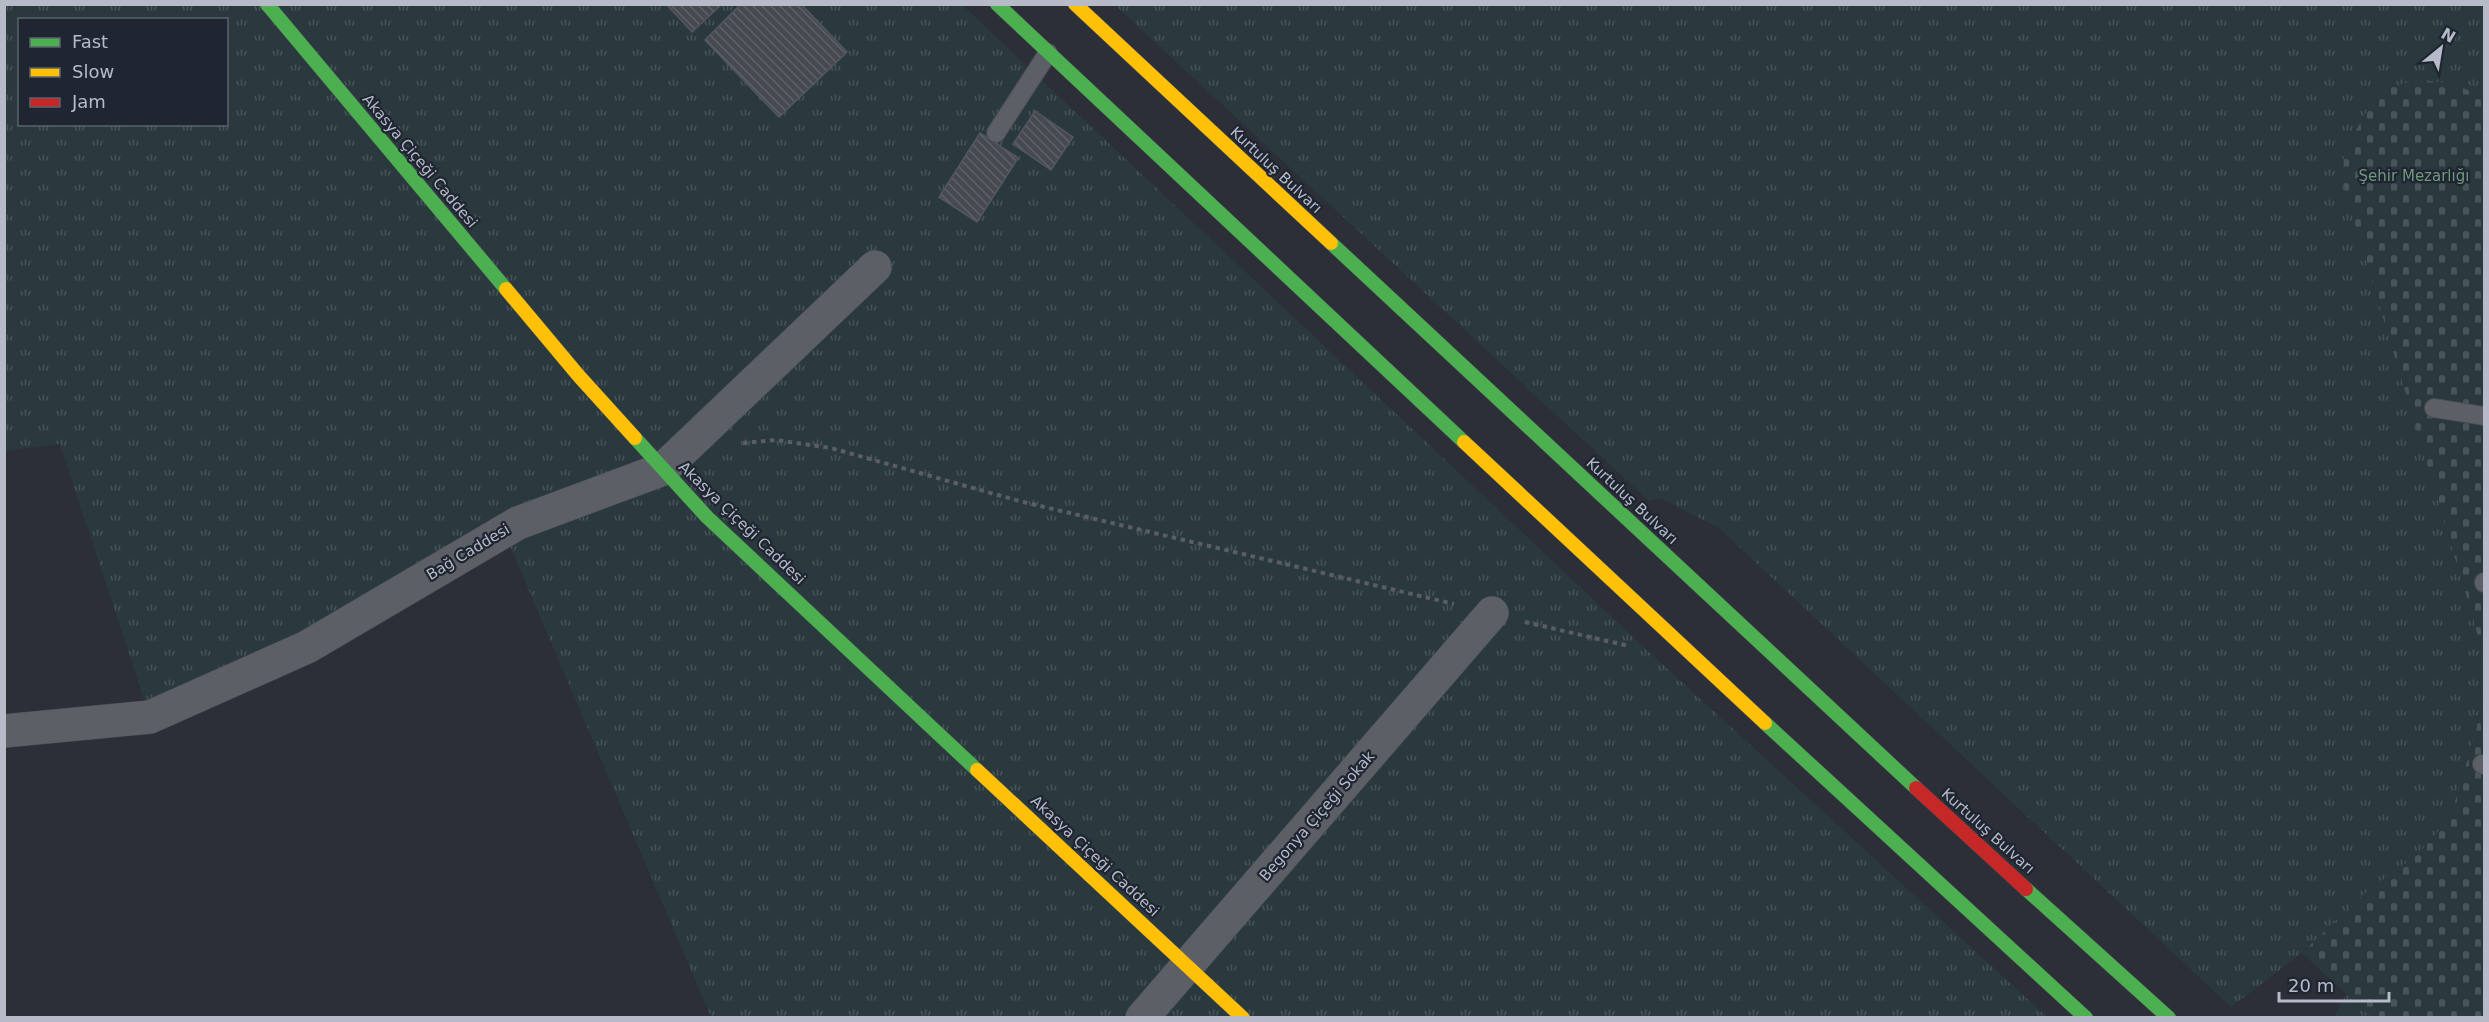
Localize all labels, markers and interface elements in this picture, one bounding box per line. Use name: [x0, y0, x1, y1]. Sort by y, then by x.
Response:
legend: [18, 18, 228, 126]
north arrow: [2411, 18, 2471, 78]
text: N: [2438, 24, 2459, 47]
text: Fast: [72, 31, 108, 52]
text: Slow: [72, 61, 114, 82]
street label: Akasya Çiçeği Caddesi: [359, 90, 481, 232]
text: Jam: [71, 91, 106, 112]
street label: Kurtuluş Bulvarı: [1226, 123, 1326, 217]
park label: Şehir Mezarlığı: [2359, 167, 2469, 185]
street label: Kurtuluş Bulvarı: [1582, 454, 1682, 548]
street label: Akasya Çiçeği Caddesi: [675, 458, 809, 588]
street label: Bağ Caddesi: [423, 520, 513, 584]
street label: Begonya Çiçeği Sokak: [1256, 747, 1378, 885]
street label: Kurtuluş Bulvarı: [1938, 785, 2038, 877]
street label: Akasya Çiçeği Caddesi: [1027, 792, 1163, 920]
scale bar: [2279, 965, 2388, 1003]
text: 20 m: [2288, 975, 2334, 996]

